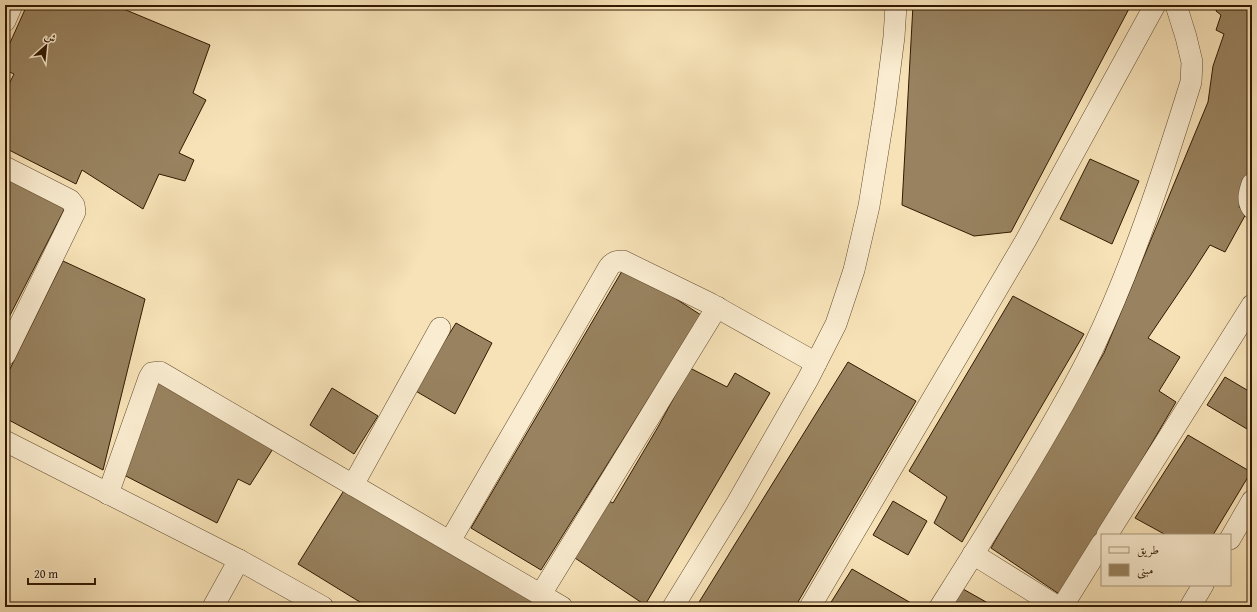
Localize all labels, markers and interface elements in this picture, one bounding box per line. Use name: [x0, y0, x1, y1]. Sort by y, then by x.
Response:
north arrow: [26, 26, 66, 66]
text: ش: [42, 27, 59, 47]
legend: [1101, 534, 1231, 586]
text: طريق: [1137, 541, 1159, 558]
scale bar: [28, 560, 95, 586]
text: مبنى: [1137, 561, 1153, 579]
text: 20 m: [34, 565, 58, 582]

